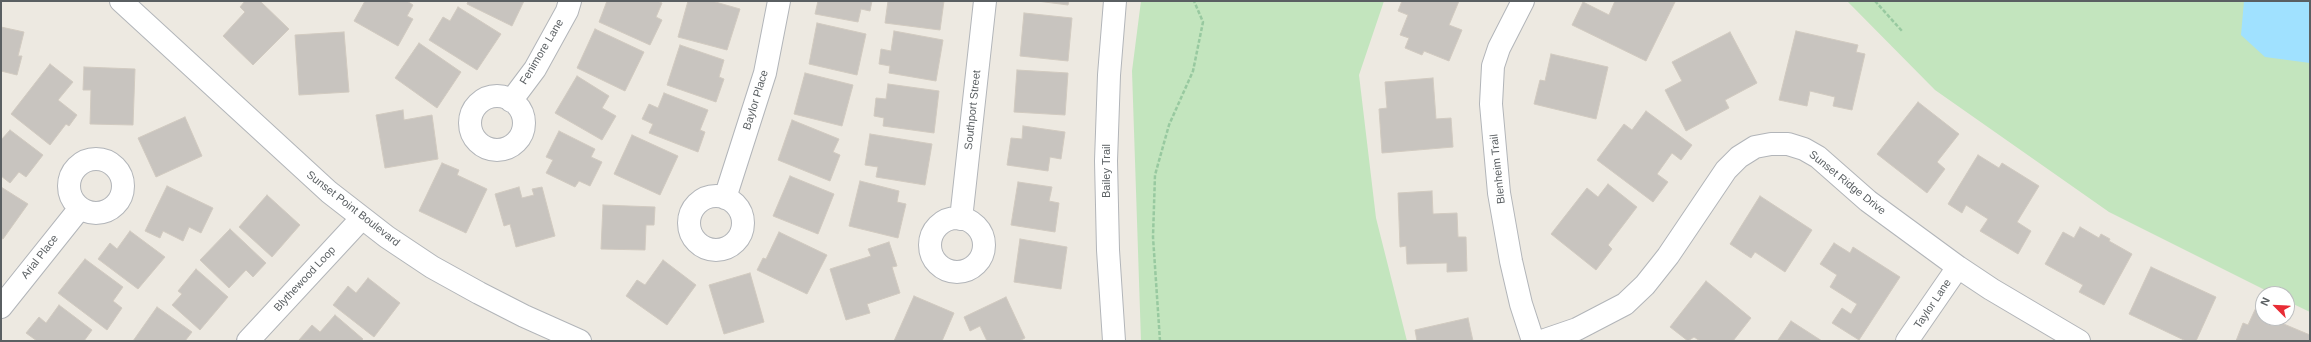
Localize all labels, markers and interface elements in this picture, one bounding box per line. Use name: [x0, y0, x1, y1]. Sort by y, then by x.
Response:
street label: Fenimore Lane: [517, 17, 567, 87]
street label: Baylor Place: [741, 69, 771, 131]
street label: Southport Street: [962, 69, 984, 151]
street label: Blenheim Trail: [1488, 134, 1508, 204]
street label: Bailey Trail: [1100, 144, 1114, 198]
street label: Sunset Ridge Drive: [1806, 148, 1888, 218]
street label: Sunset Point Boulevard: [304, 168, 402, 250]
street label: Arial Place: [19, 232, 61, 282]
street label: Blythewood Loop: [271, 244, 339, 314]
street label: Taylor Lane: [1912, 277, 1954, 331]
north arrow: [2255, 286, 2295, 326]
text: N: [2258, 295, 2272, 308]

